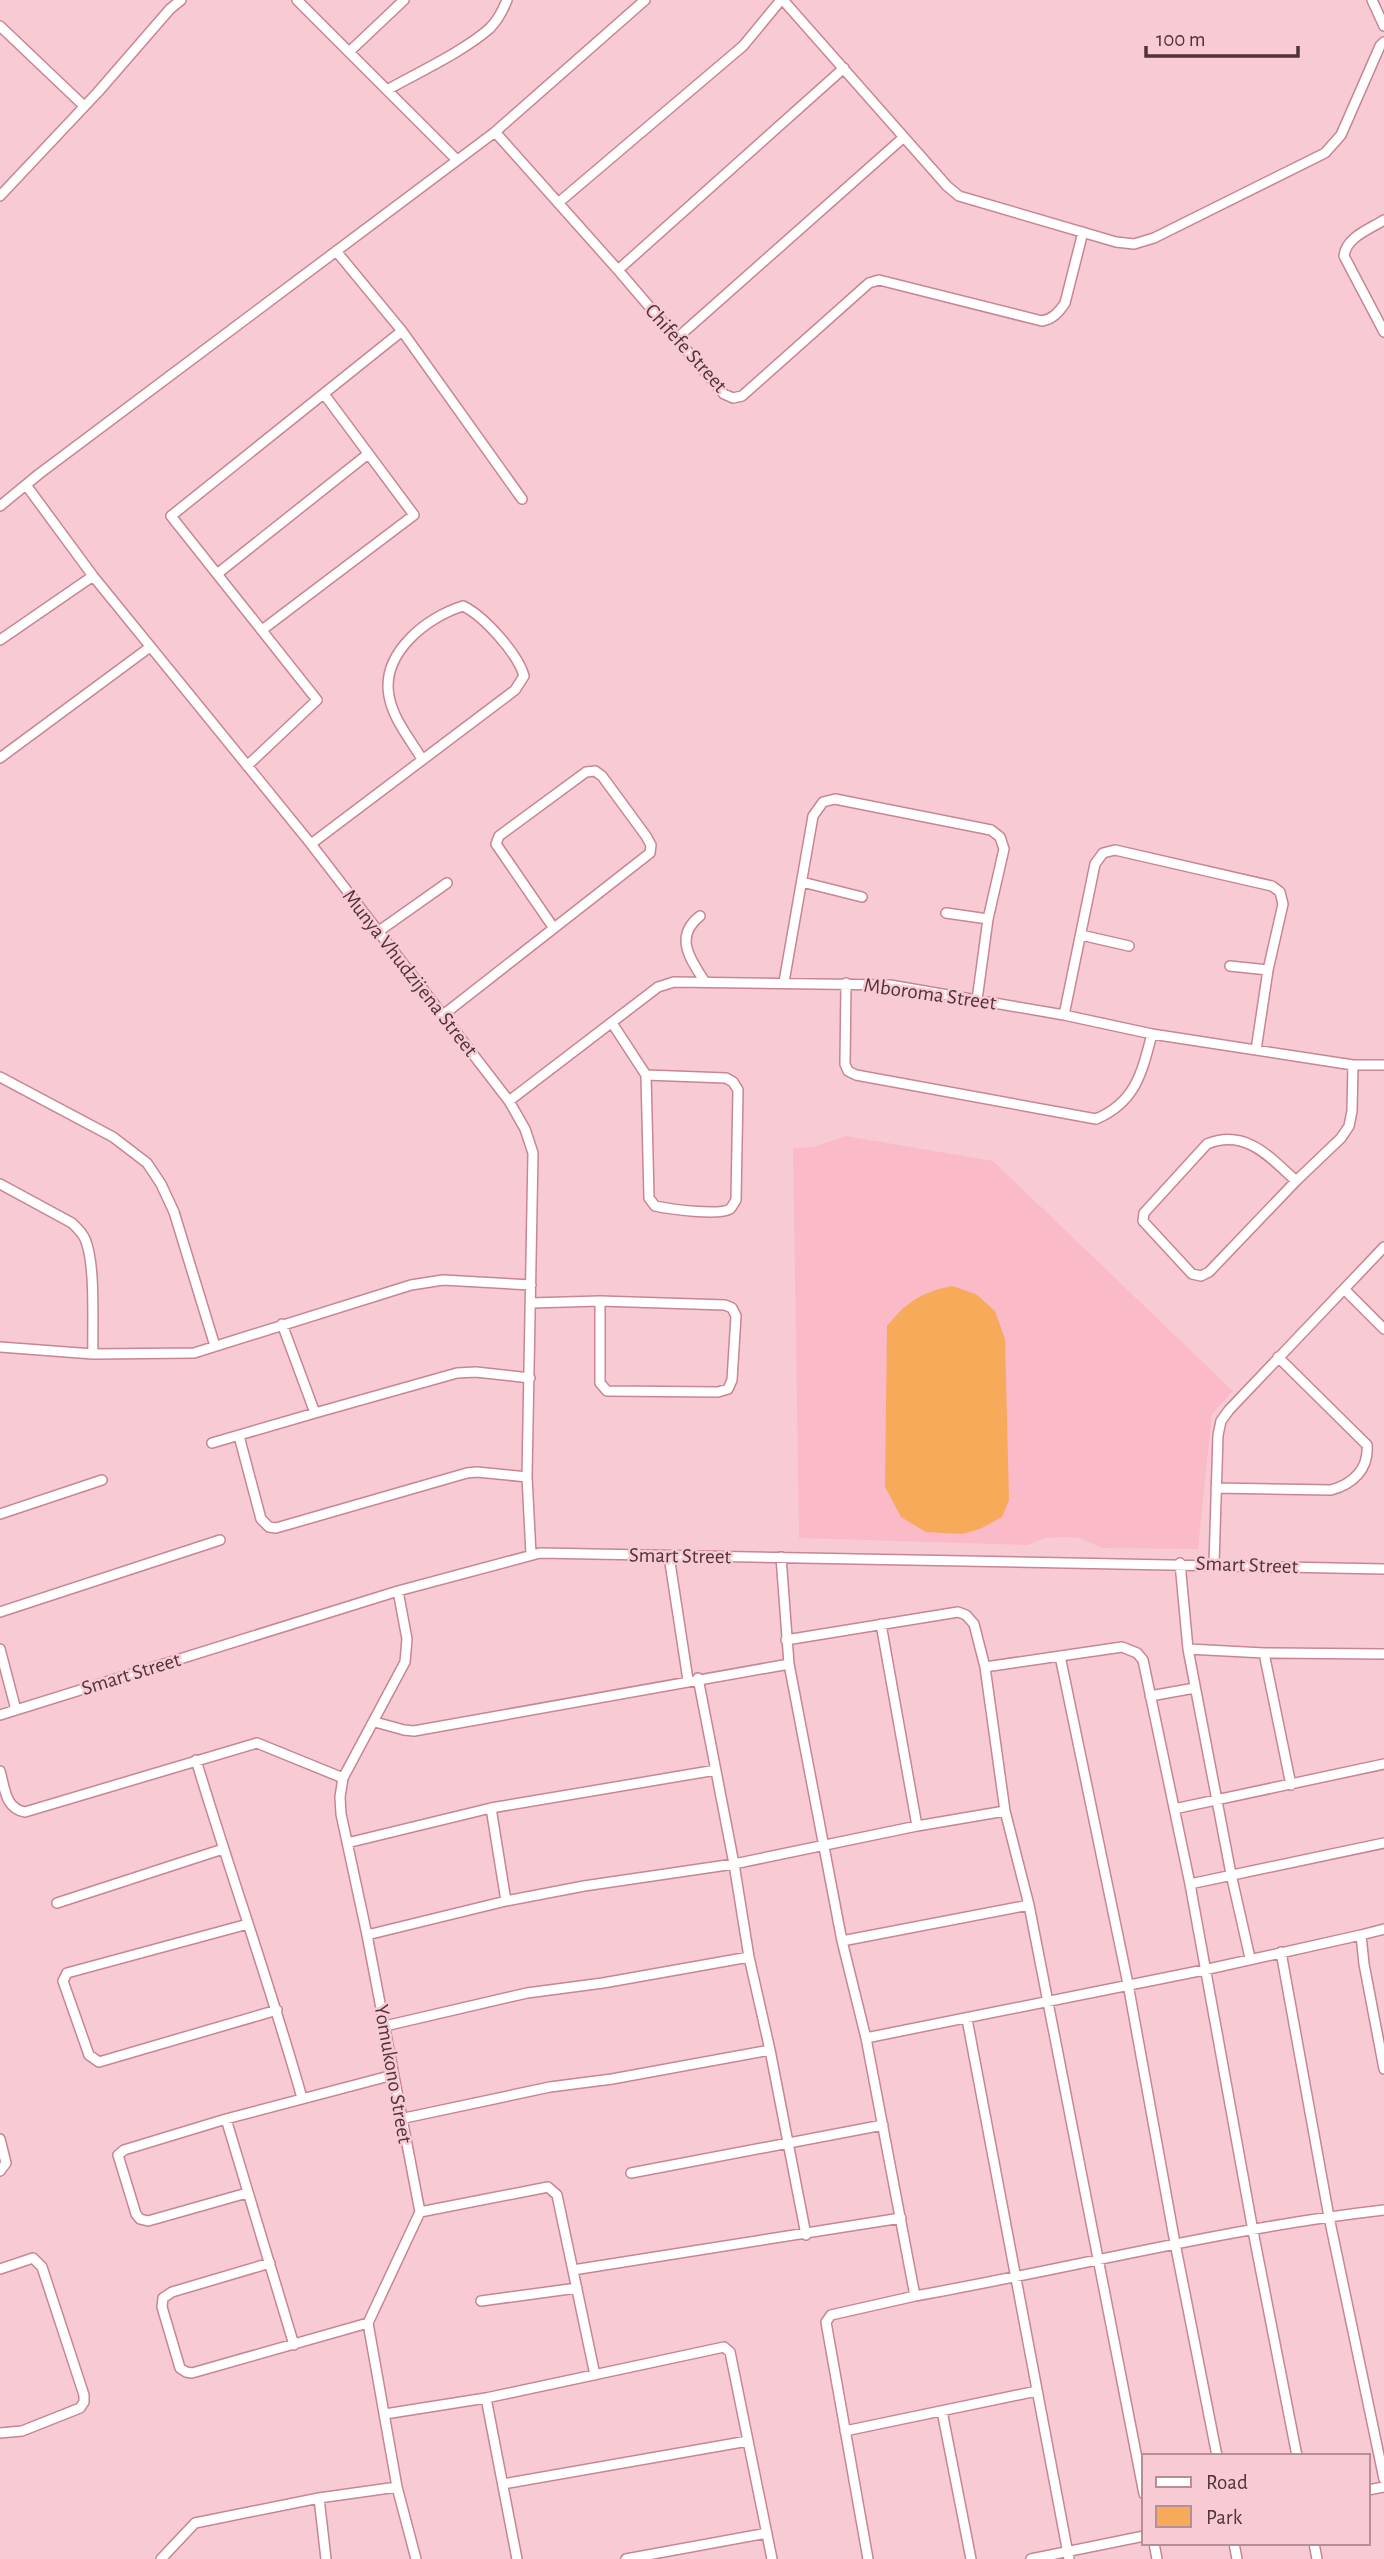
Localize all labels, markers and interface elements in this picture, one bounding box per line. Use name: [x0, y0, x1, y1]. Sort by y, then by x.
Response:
scale bar: [1146, 14, 1298, 58]
text: 100 m: [1156, 29, 1206, 50]
street label: Chifefe Street: [641, 300, 731, 397]
street label: Munya Vhudzijena Street: [338, 886, 482, 1061]
street label: Mboroma Street: [862, 974, 998, 1014]
street label: Smart Street: [629, 1545, 732, 1567]
street label: Smart Street: [1195, 1553, 1299, 1577]
street label: Smart Street: [79, 1649, 183, 1699]
street label: Yomukono Street: [370, 2003, 416, 2145]
legend: [1142, 2454, 1370, 2545]
text: Road: [1206, 2472, 1248, 2493]
text: Park: [1206, 2507, 1243, 2528]

